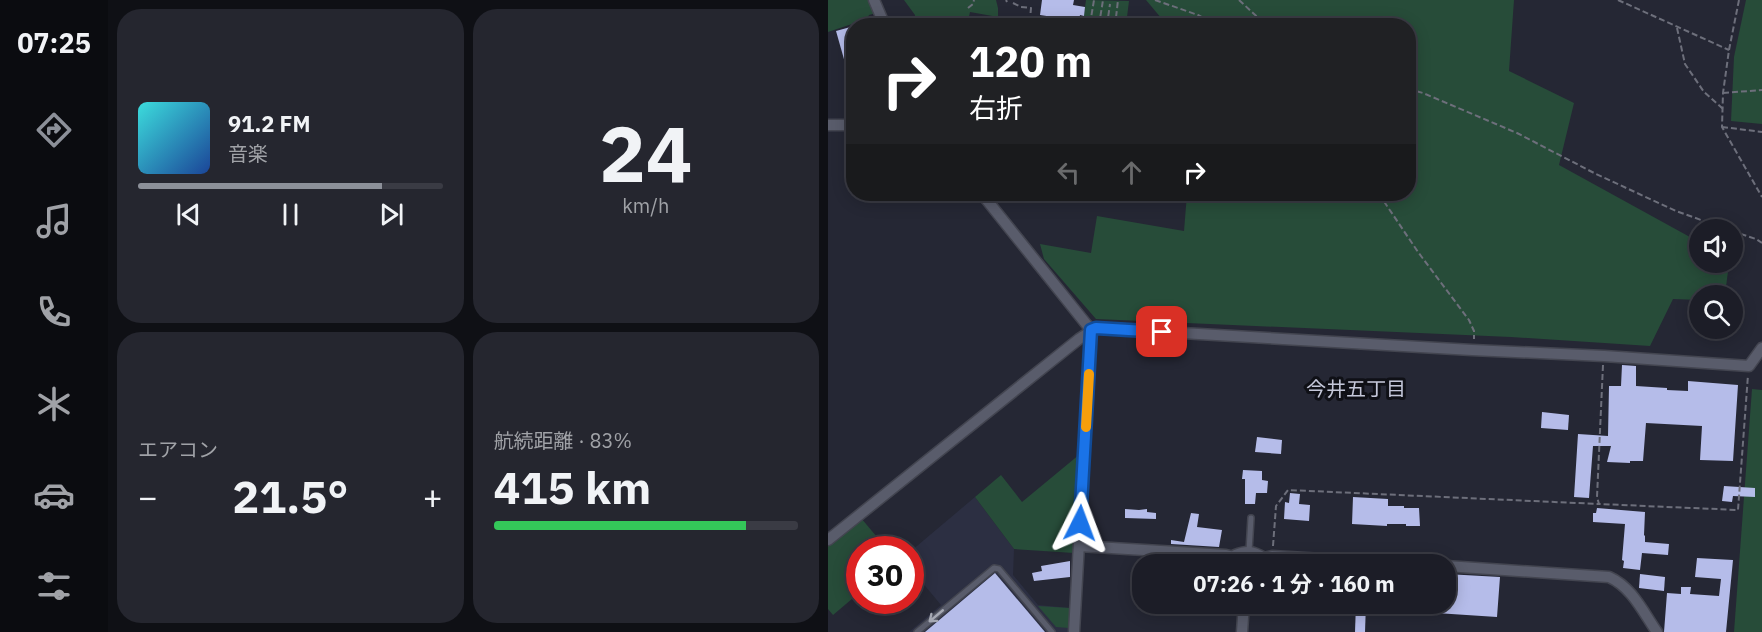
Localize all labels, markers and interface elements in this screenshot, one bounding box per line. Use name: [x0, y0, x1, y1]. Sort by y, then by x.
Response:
text: 07:25: [17, 25, 91, 60]
text: 120 m: [969, 34, 1092, 89]
icon: right: [870, 42, 948, 120]
text: 右折: [969, 90, 1023, 125]
text: 24: [599, 102, 693, 203]
icon: directions: [33, 109, 75, 151]
text: 91.2 FM: [228, 109, 311, 138]
text: 音楽: [228, 140, 268, 167]
icon: left: [1052, 156, 1085, 189]
icon: ahead: [1115, 156, 1148, 189]
icon: right: [1178, 156, 1211, 189]
text: km/h: [622, 192, 669, 219]
icon: previous: [172, 198, 205, 231]
icon: pause: [274, 198, 307, 231]
icon: next: [375, 198, 408, 231]
icon: music: [33, 200, 75, 242]
map controls: [1689, 219, 1743, 339]
button: sound: [1689, 219, 1743, 273]
button: search: [1689, 285, 1743, 339]
icon: phone: [33, 291, 75, 333]
pin: [1136, 306, 1187, 357]
icon: arrive: [1145, 315, 1178, 348]
district label: 今井五丁目: [1306, 375, 1406, 402]
icon: climate: [33, 383, 75, 425]
text: 航続距離 · 83%: [494, 427, 632, 454]
text: エアコン: [138, 436, 218, 463]
text: 415 km: [494, 458, 651, 516]
text: 21.5°: [232, 467, 348, 525]
icon: car: [33, 474, 75, 516]
text: −: [138, 475, 158, 518]
text: +: [423, 475, 442, 518]
position arrow: [1048, 491, 1112, 555]
speed limit sign: 30: [846, 536, 924, 614]
icon: filters: [33, 565, 75, 607]
text: 07:26 · 1 分 · 160 m: [1193, 569, 1395, 598]
one-way arrow: [929, 609, 944, 623]

